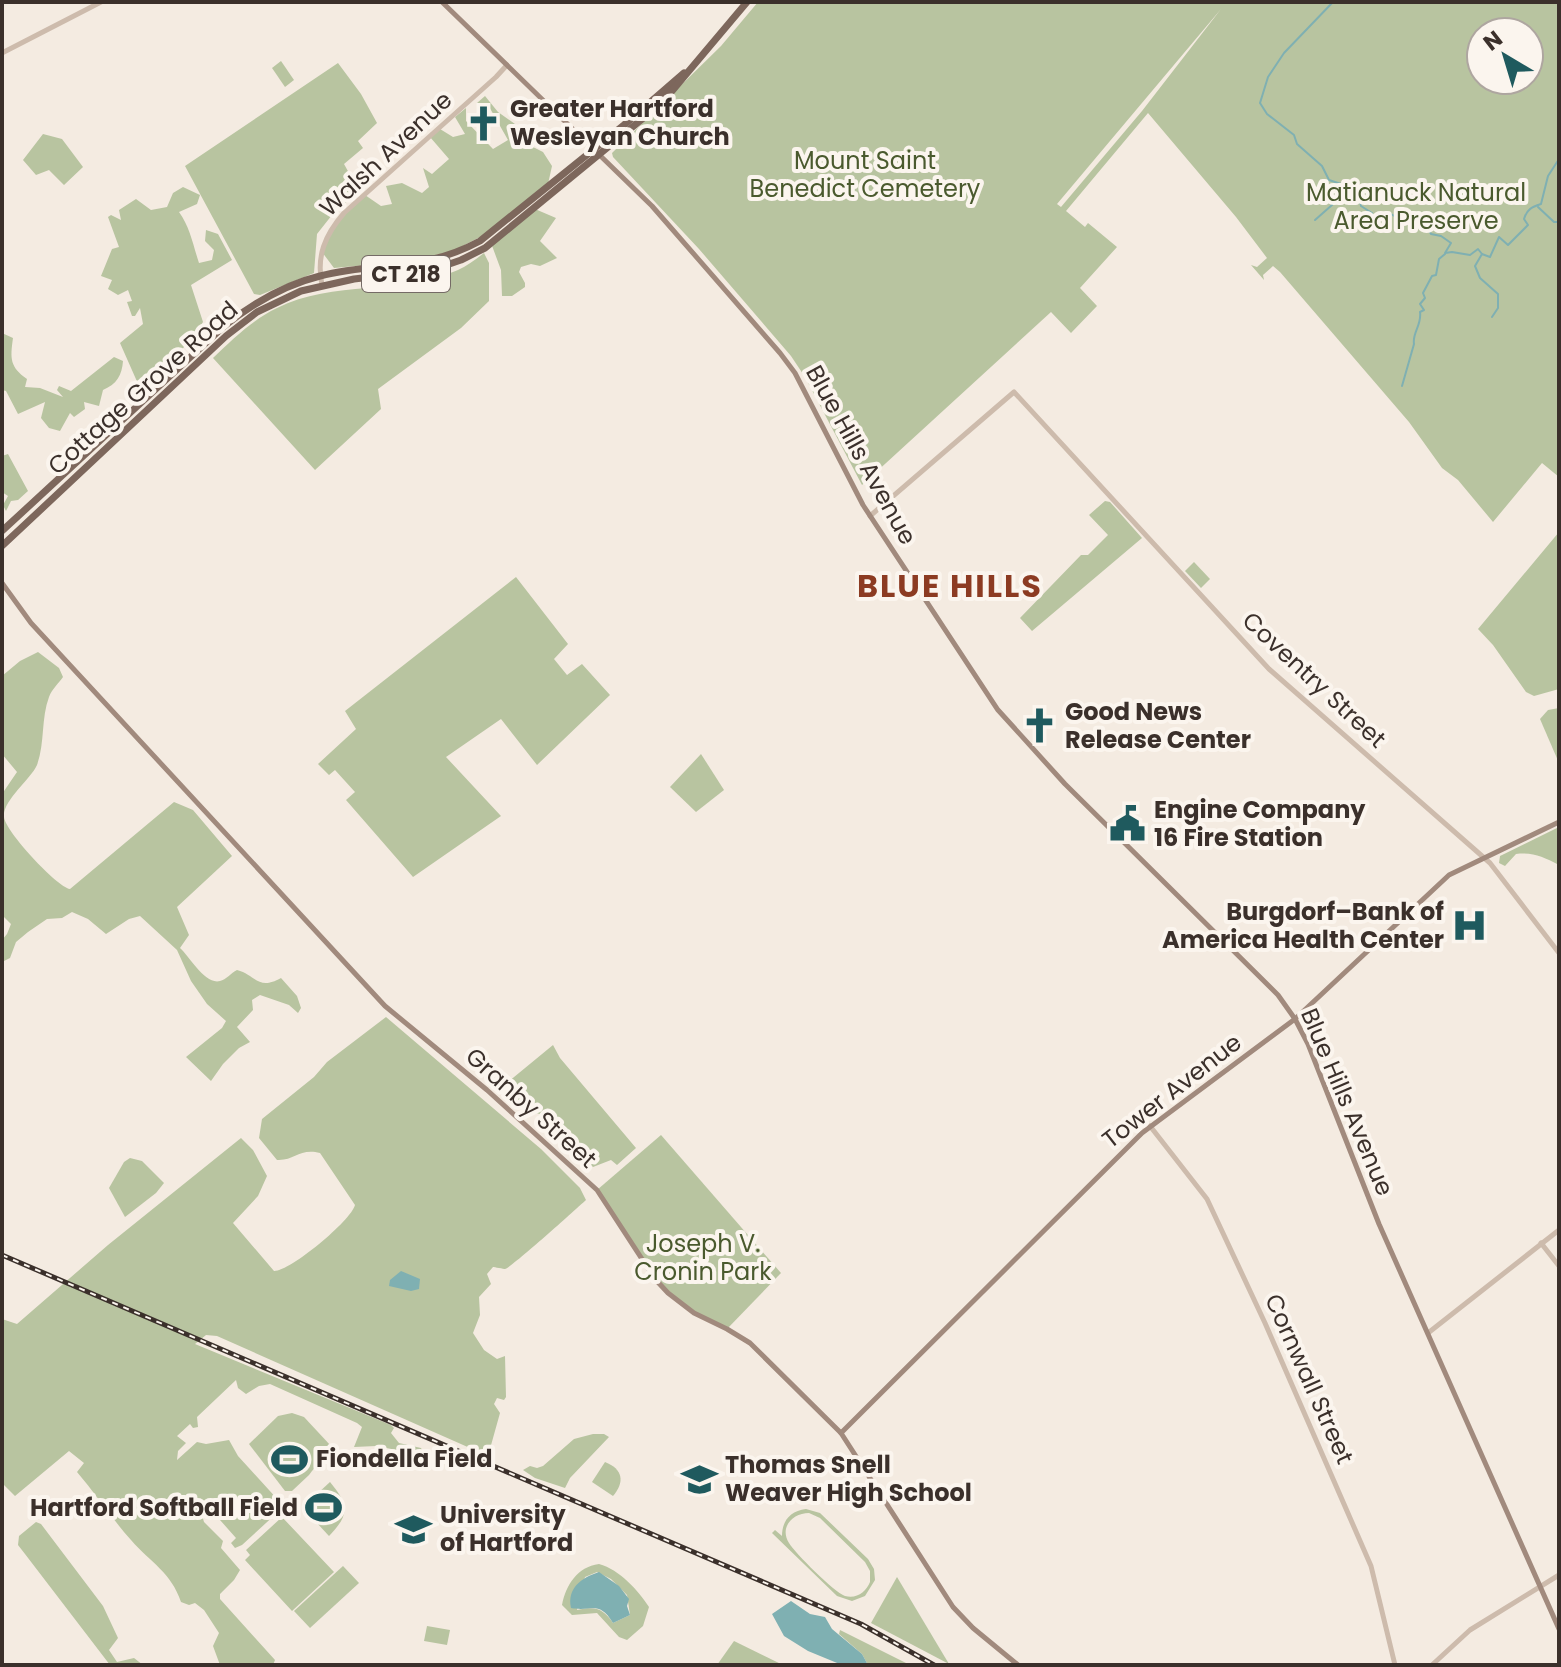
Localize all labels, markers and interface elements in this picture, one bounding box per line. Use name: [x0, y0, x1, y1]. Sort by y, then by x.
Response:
north arrow: [1465, 16, 1545, 96]
text: N: [1477, 23, 1509, 58]
street label: Walsh Avenue: [312, 84, 459, 224]
place label: Greater Hartford Wesleyan Church: [510, 92, 730, 153]
church icon: Greater Hartford Wesleyan Church: [465, 104, 503, 142]
park label: Mount Saint Benedict Cemetery: [750, 144, 981, 205]
park label: Matianuck Natural Area Preserve: [1306, 176, 1526, 237]
road number: CT 218: [362, 256, 450, 292]
street label: Cottage Grove Road: [41, 293, 245, 482]
street label: Blue Hills Avenue: [798, 359, 925, 550]
district label: BLUE HILLS: [857, 563, 1043, 608]
street label: Coventry Street: [1235, 604, 1393, 755]
place label: Good News Release Center: [1065, 695, 1251, 756]
church icon: Good News Release Center: [1020, 707, 1058, 745]
place label: Engine Company 16 Fire Station: [1154, 793, 1366, 854]
public building icon: Engine Company 16 Fire Station: [1109, 805, 1147, 843]
place label: Burgdorf–Bank of America Health Center: [1162, 895, 1444, 956]
hospital icon: Burgdorf–Bank of America Health Center: [1451, 907, 1489, 945]
street label: Blue Hills Avenue: [1293, 1003, 1402, 1201]
street label: Tower Avenue: [1095, 1026, 1248, 1155]
street label: Granby Street: [459, 1040, 604, 1175]
park label: Joseph V. Cronin Park: [634, 1227, 772, 1288]
street label: Cornwall Street: [1257, 1289, 1362, 1469]
sports icon: Fiondella Field: [271, 1440, 309, 1478]
place label: Fiondella Field: [316, 1442, 493, 1475]
place label: Thomas Snell Weaver High School: [725, 1448, 972, 1509]
school or university icon: Thomas Snell Weaver High School: [680, 1460, 718, 1498]
sports icon: Hartford Softball Field: [305, 1489, 343, 1527]
place label: Hartford Softball Field: [30, 1491, 298, 1524]
place label: University of Hartford: [440, 1498, 573, 1559]
school or university icon: University of Hartford: [395, 1510, 433, 1548]

